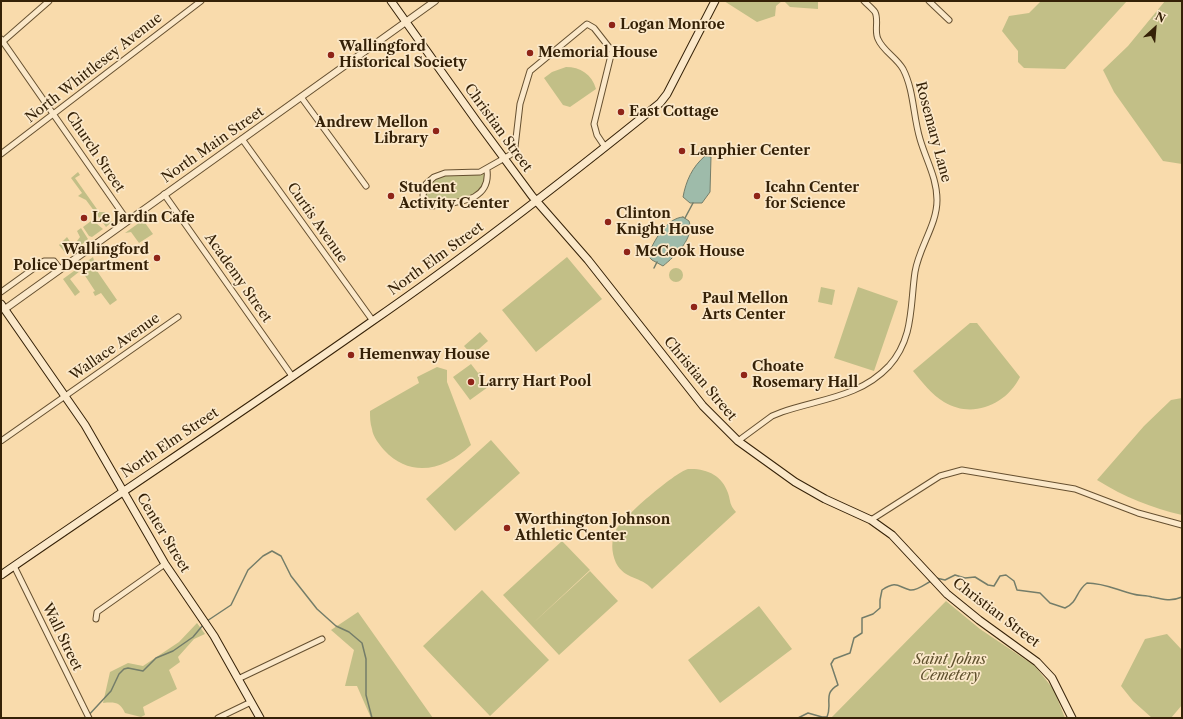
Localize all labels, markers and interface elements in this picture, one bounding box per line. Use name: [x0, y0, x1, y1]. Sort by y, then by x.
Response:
north arrow: [1135, 8, 1175, 48]
street label: North Whittlesey Avenue: [22, 9, 166, 127]
text: N: [1153, 9, 1168, 26]
place label: Logan Monroe: [620, 17, 725, 33]
marker: Logan Monroe: [607, 20, 617, 30]
place label: Wallingford Historical Society: [339, 39, 467, 72]
place label: Memorial House: [538, 45, 658, 61]
marker: Memorial House: [525, 48, 535, 58]
marker: Wallingford Historical Society: [326, 50, 336, 60]
street label: Rosemary Lane: [911, 80, 955, 184]
street label: Christian Street: [460, 81, 536, 175]
street label: North Main Street: [159, 103, 267, 187]
place label: East Cottage: [629, 104, 719, 120]
marker: East Cottage: [616, 107, 626, 117]
street label: Church Street: [62, 109, 128, 195]
place label: Andrew Mellon Library: [315, 115, 428, 148]
marker: Andrew Mellon Library: [431, 126, 441, 136]
place label: Lanphier Center: [690, 143, 810, 159]
marker: Lanphier Center: [677, 146, 687, 156]
street label: Curtis Avenue: [283, 180, 351, 266]
place label: Student Activity Center: [399, 180, 509, 212]
place label: Icahn Center for Science: [765, 180, 859, 212]
marker: Student Activity Center: [386, 191, 396, 201]
marker: Icahn Center for Science: [752, 191, 762, 201]
place label: Clinton Knight House: [616, 206, 714, 238]
place label: Le Jardin Cafe: [92, 210, 195, 226]
marker: Le Jardin Cafe: [79, 213, 89, 223]
marker: Clinton Knight House: [603, 217, 613, 227]
street label: North Elm Street: [385, 219, 487, 299]
street label: Academy Street: [201, 230, 275, 326]
place label: Wallingford Police Department: [13, 242, 149, 274]
place label: McCook House: [635, 244, 745, 260]
marker: McCook House: [622, 247, 632, 257]
marker: Wallingford Police Department: [152, 253, 162, 263]
place label: Paul Mellon Arts Center: [702, 291, 788, 324]
marker: Paul Mellon Arts Center: [689, 302, 699, 312]
street label: Wallace Avenue: [67, 310, 163, 384]
street label: Christian Street: [660, 334, 740, 424]
place label: Hemenway House: [359, 347, 490, 363]
marker: Hemenway House: [346, 350, 356, 360]
place label: Choate Rosemary Hall: [752, 359, 858, 392]
marker: Choate Rosemary Hall: [739, 370, 749, 380]
place label: Larry Hart Pool: [479, 374, 591, 390]
marker: Larry Hart Pool: [466, 377, 476, 387]
street label: North Elm Street: [118, 404, 222, 482]
street label: Center Street: [133, 490, 193, 576]
place label: Worthington Johnson Athletic Center: [515, 512, 670, 544]
marker: Worthington Johnson Athletic Center: [502, 523, 512, 533]
street label: Christian Street: [949, 575, 1043, 651]
street label: Wall Street: [38, 600, 86, 674]
park label: Saint Johns Cemetery: [914, 652, 986, 684]

